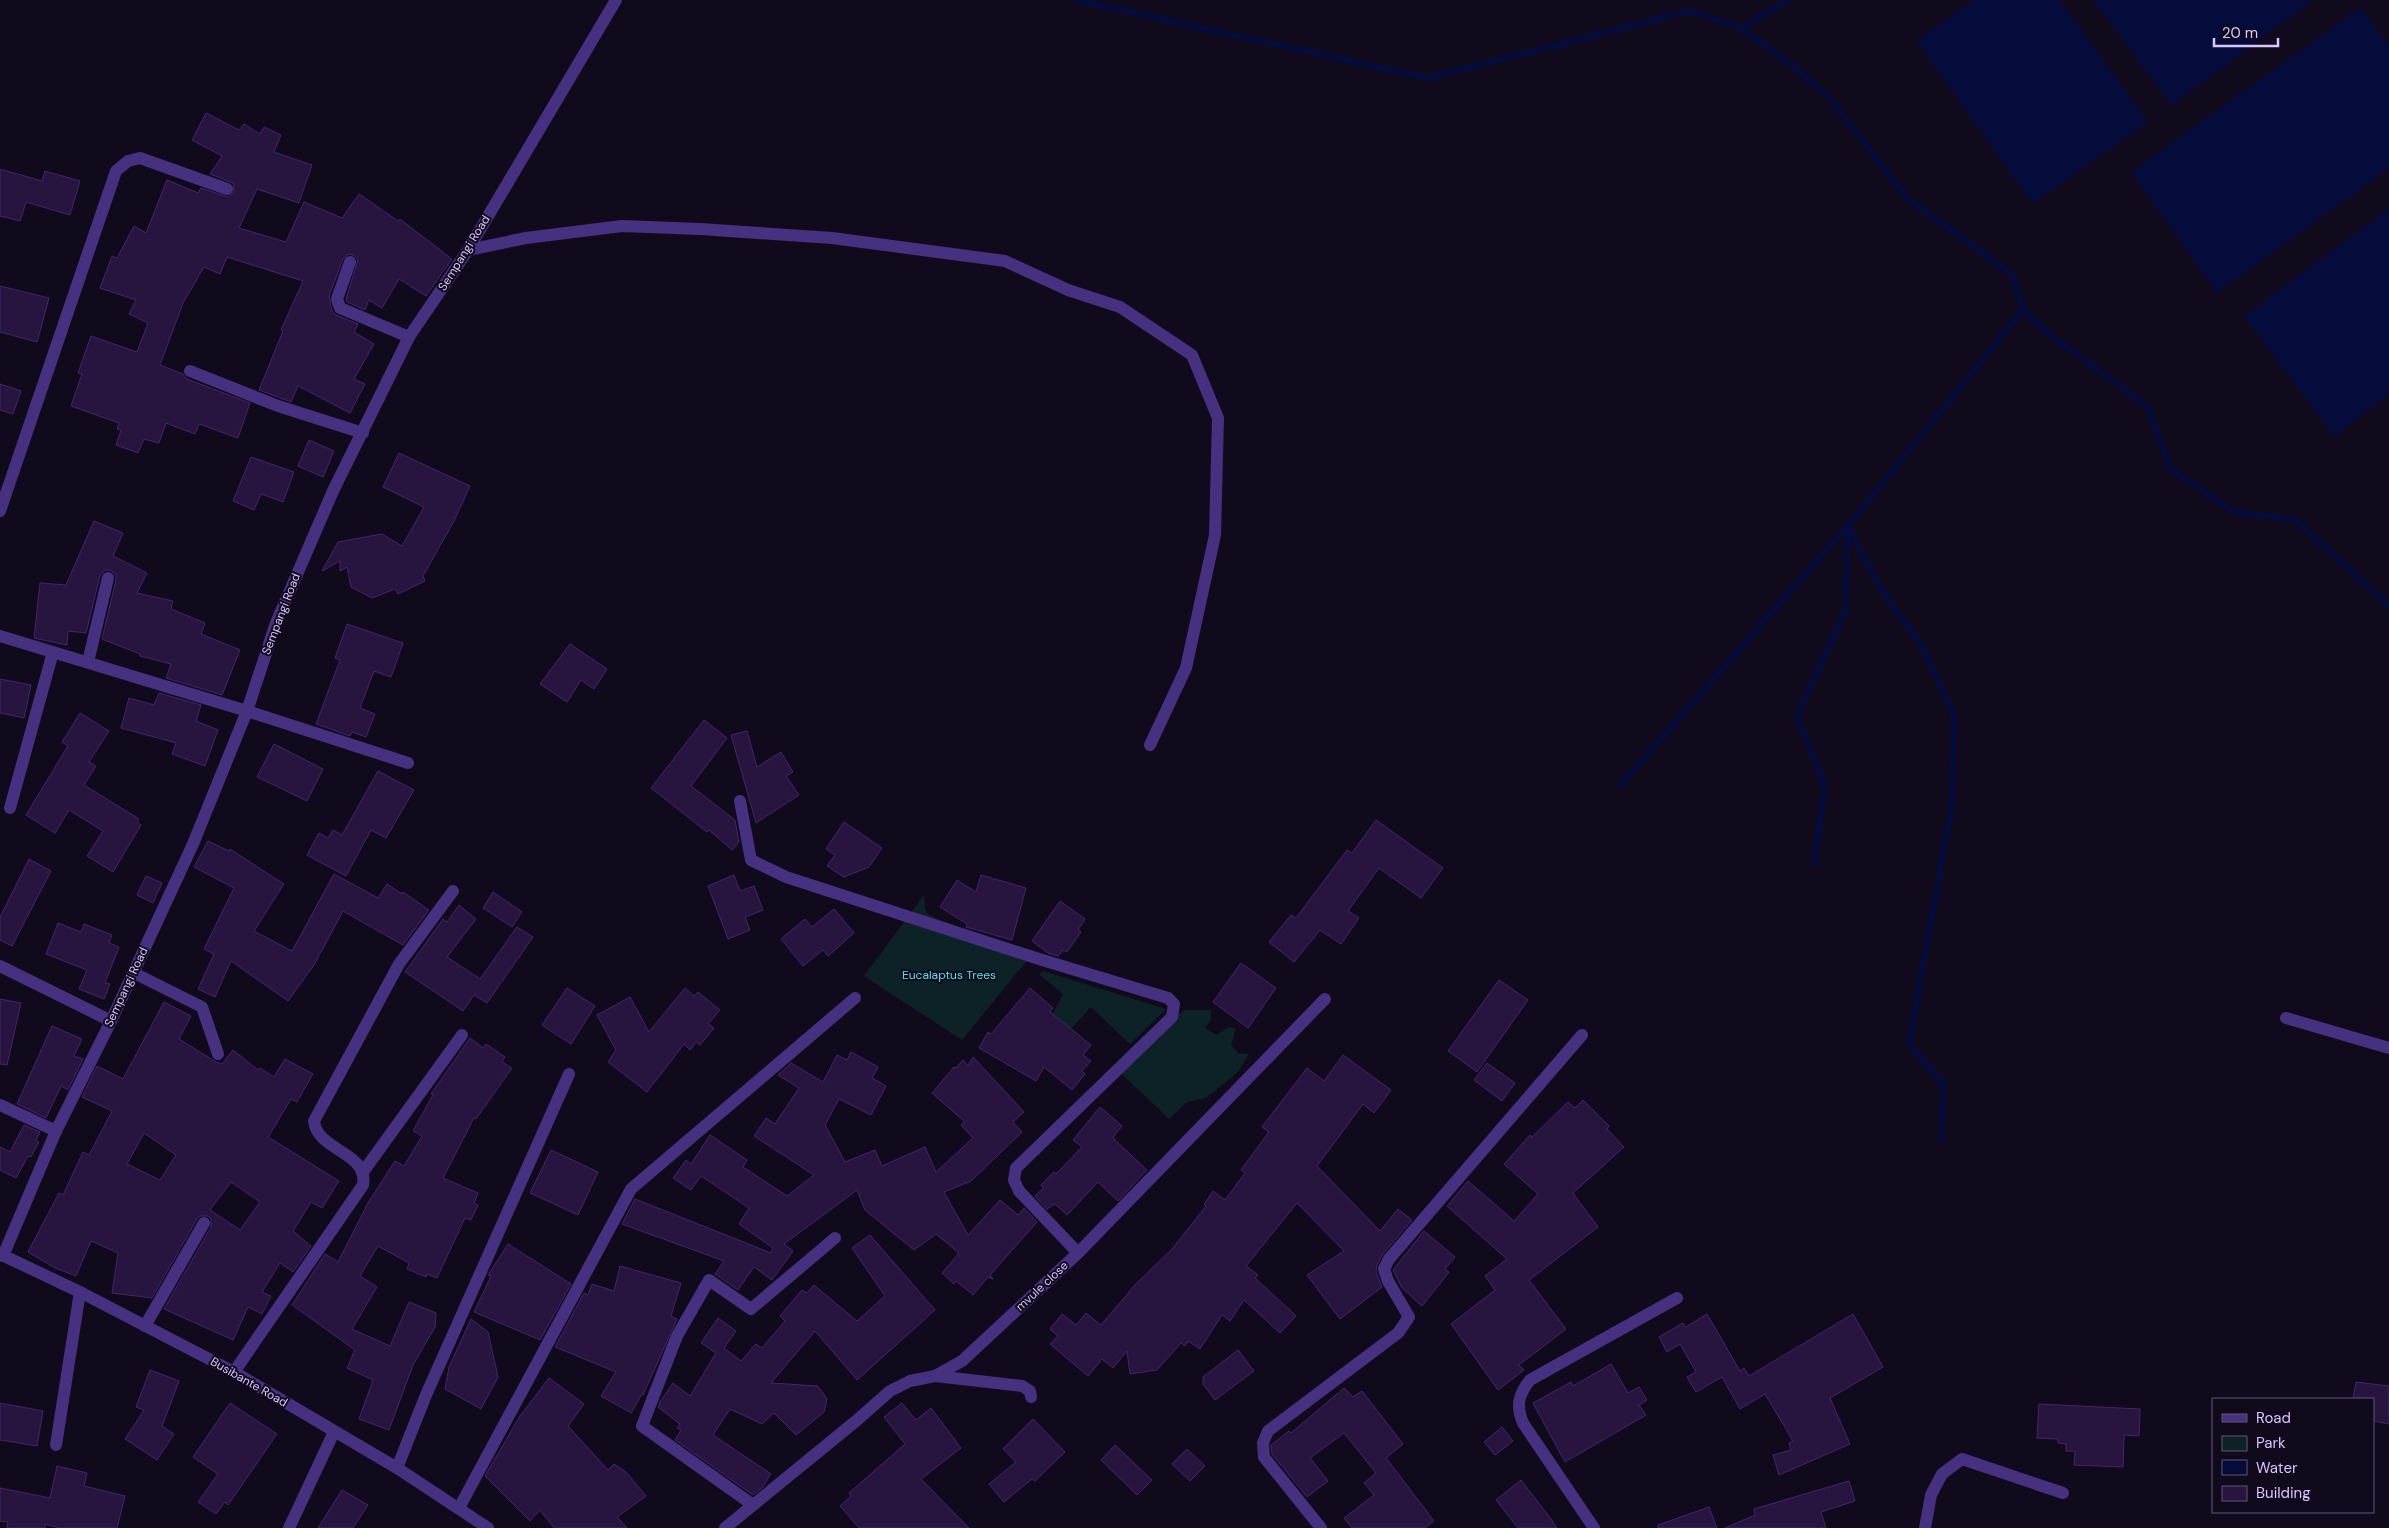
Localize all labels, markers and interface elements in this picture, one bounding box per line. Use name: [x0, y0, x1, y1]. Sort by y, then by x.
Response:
scale bar: [2214, 15, 2278, 47]
text: 20 m: [2222, 23, 2258, 43]
street label: Sempangi Road: [434, 212, 494, 294]
street label: Sempangi Road: [258, 571, 304, 657]
street label: Sempangi Road: [101, 945, 151, 1029]
park label: Eucalaptus Trees: [902, 967, 996, 983]
street label: mvule close: [1012, 1258, 1072, 1314]
street label: Busibante Road: [208, 1353, 290, 1411]
legend: [2212, 1398, 2374, 1513]
text: Road: [2256, 1408, 2291, 1428]
text: Park: [2256, 1433, 2286, 1453]
text: Water: [2256, 1458, 2298, 1478]
text: Building: [2256, 1483, 2311, 1503]

